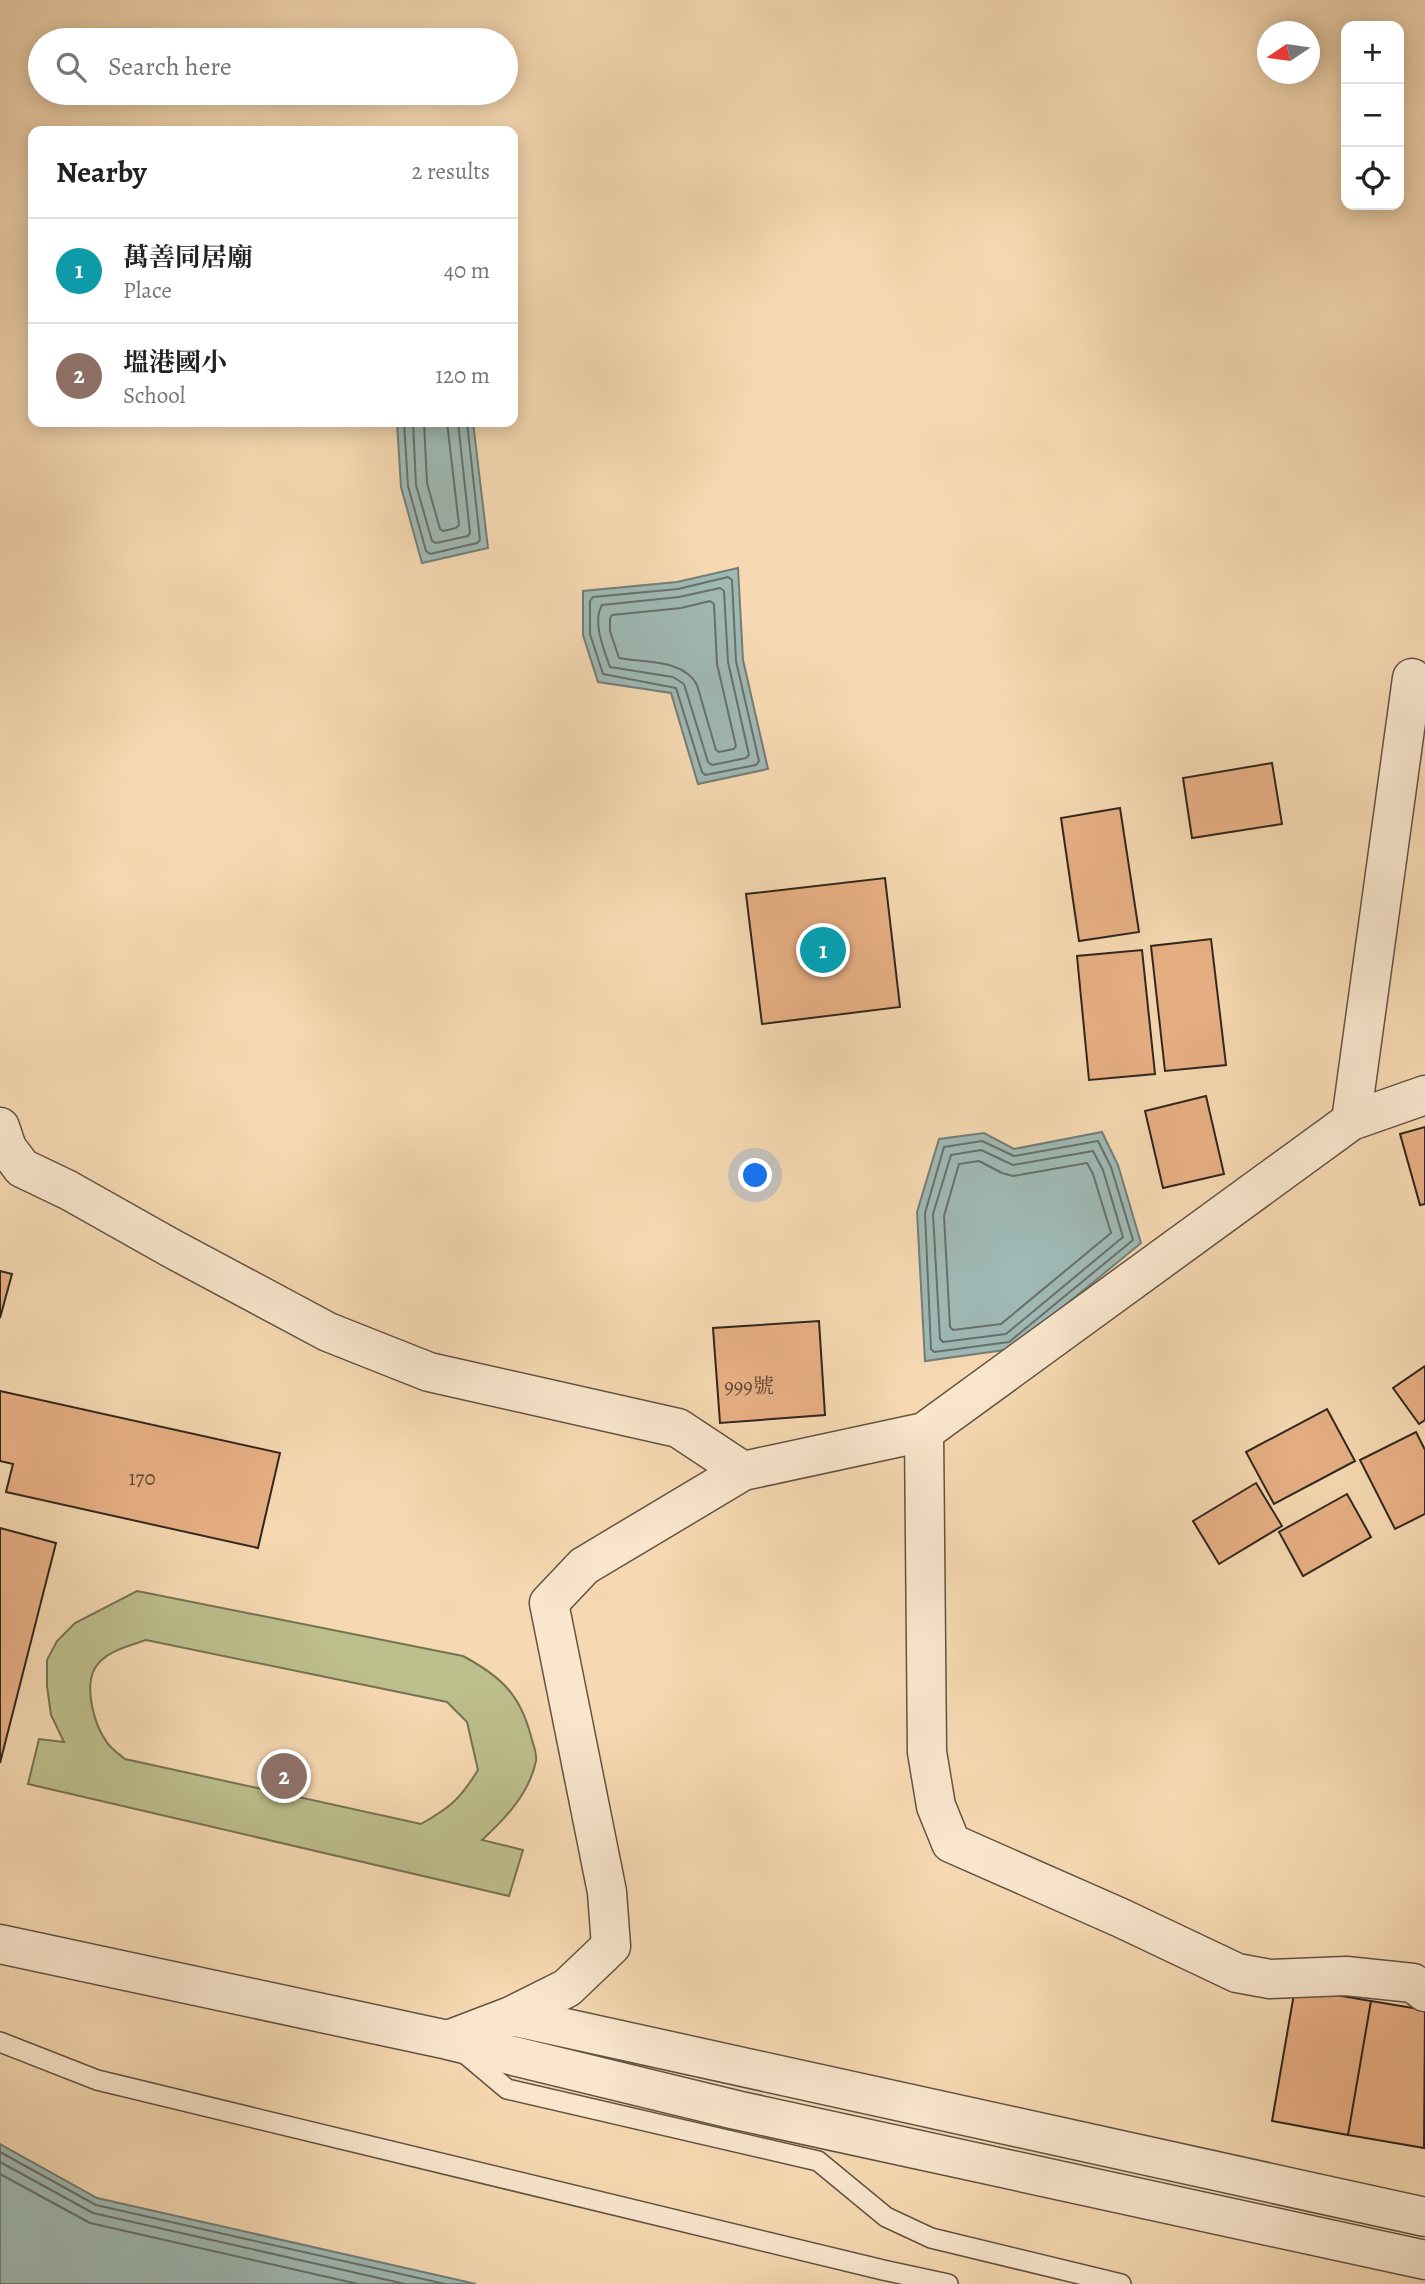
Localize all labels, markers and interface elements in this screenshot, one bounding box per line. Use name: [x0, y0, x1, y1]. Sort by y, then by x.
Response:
north arrow: [1257, 21, 1320, 84]
map controls: [1341, 21, 1404, 210]
button: +: [1341, 21, 1404, 84]
search box: [28, 28, 518, 105]
icon: search: [52, 48, 90, 86]
text: Search here: [108, 49, 232, 84]
button: −: [1341, 84, 1404, 147]
button: locate: [1341, 147, 1404, 210]
text: Nearby: [56, 152, 147, 192]
text: 2 results: [412, 156, 490, 187]
text: 萬善同居廟: [123, 240, 253, 275]
text: 1: [75, 255, 83, 286]
text: 40 m: [444, 255, 490, 286]
text: Place: [123, 275, 172, 306]
text: 塭港國小: [123, 345, 227, 380]
text: 2: [73, 360, 85, 391]
text: 120 m: [435, 360, 490, 391]
text: School: [123, 380, 185, 411]
pin: 1: [800, 924, 846, 976]
your location: [738, 1158, 772, 1192]
house number: 999號: [724, 1372, 774, 1400]
house number: 170: [128, 1464, 156, 1492]
pin: 2: [261, 1750, 307, 1802]

